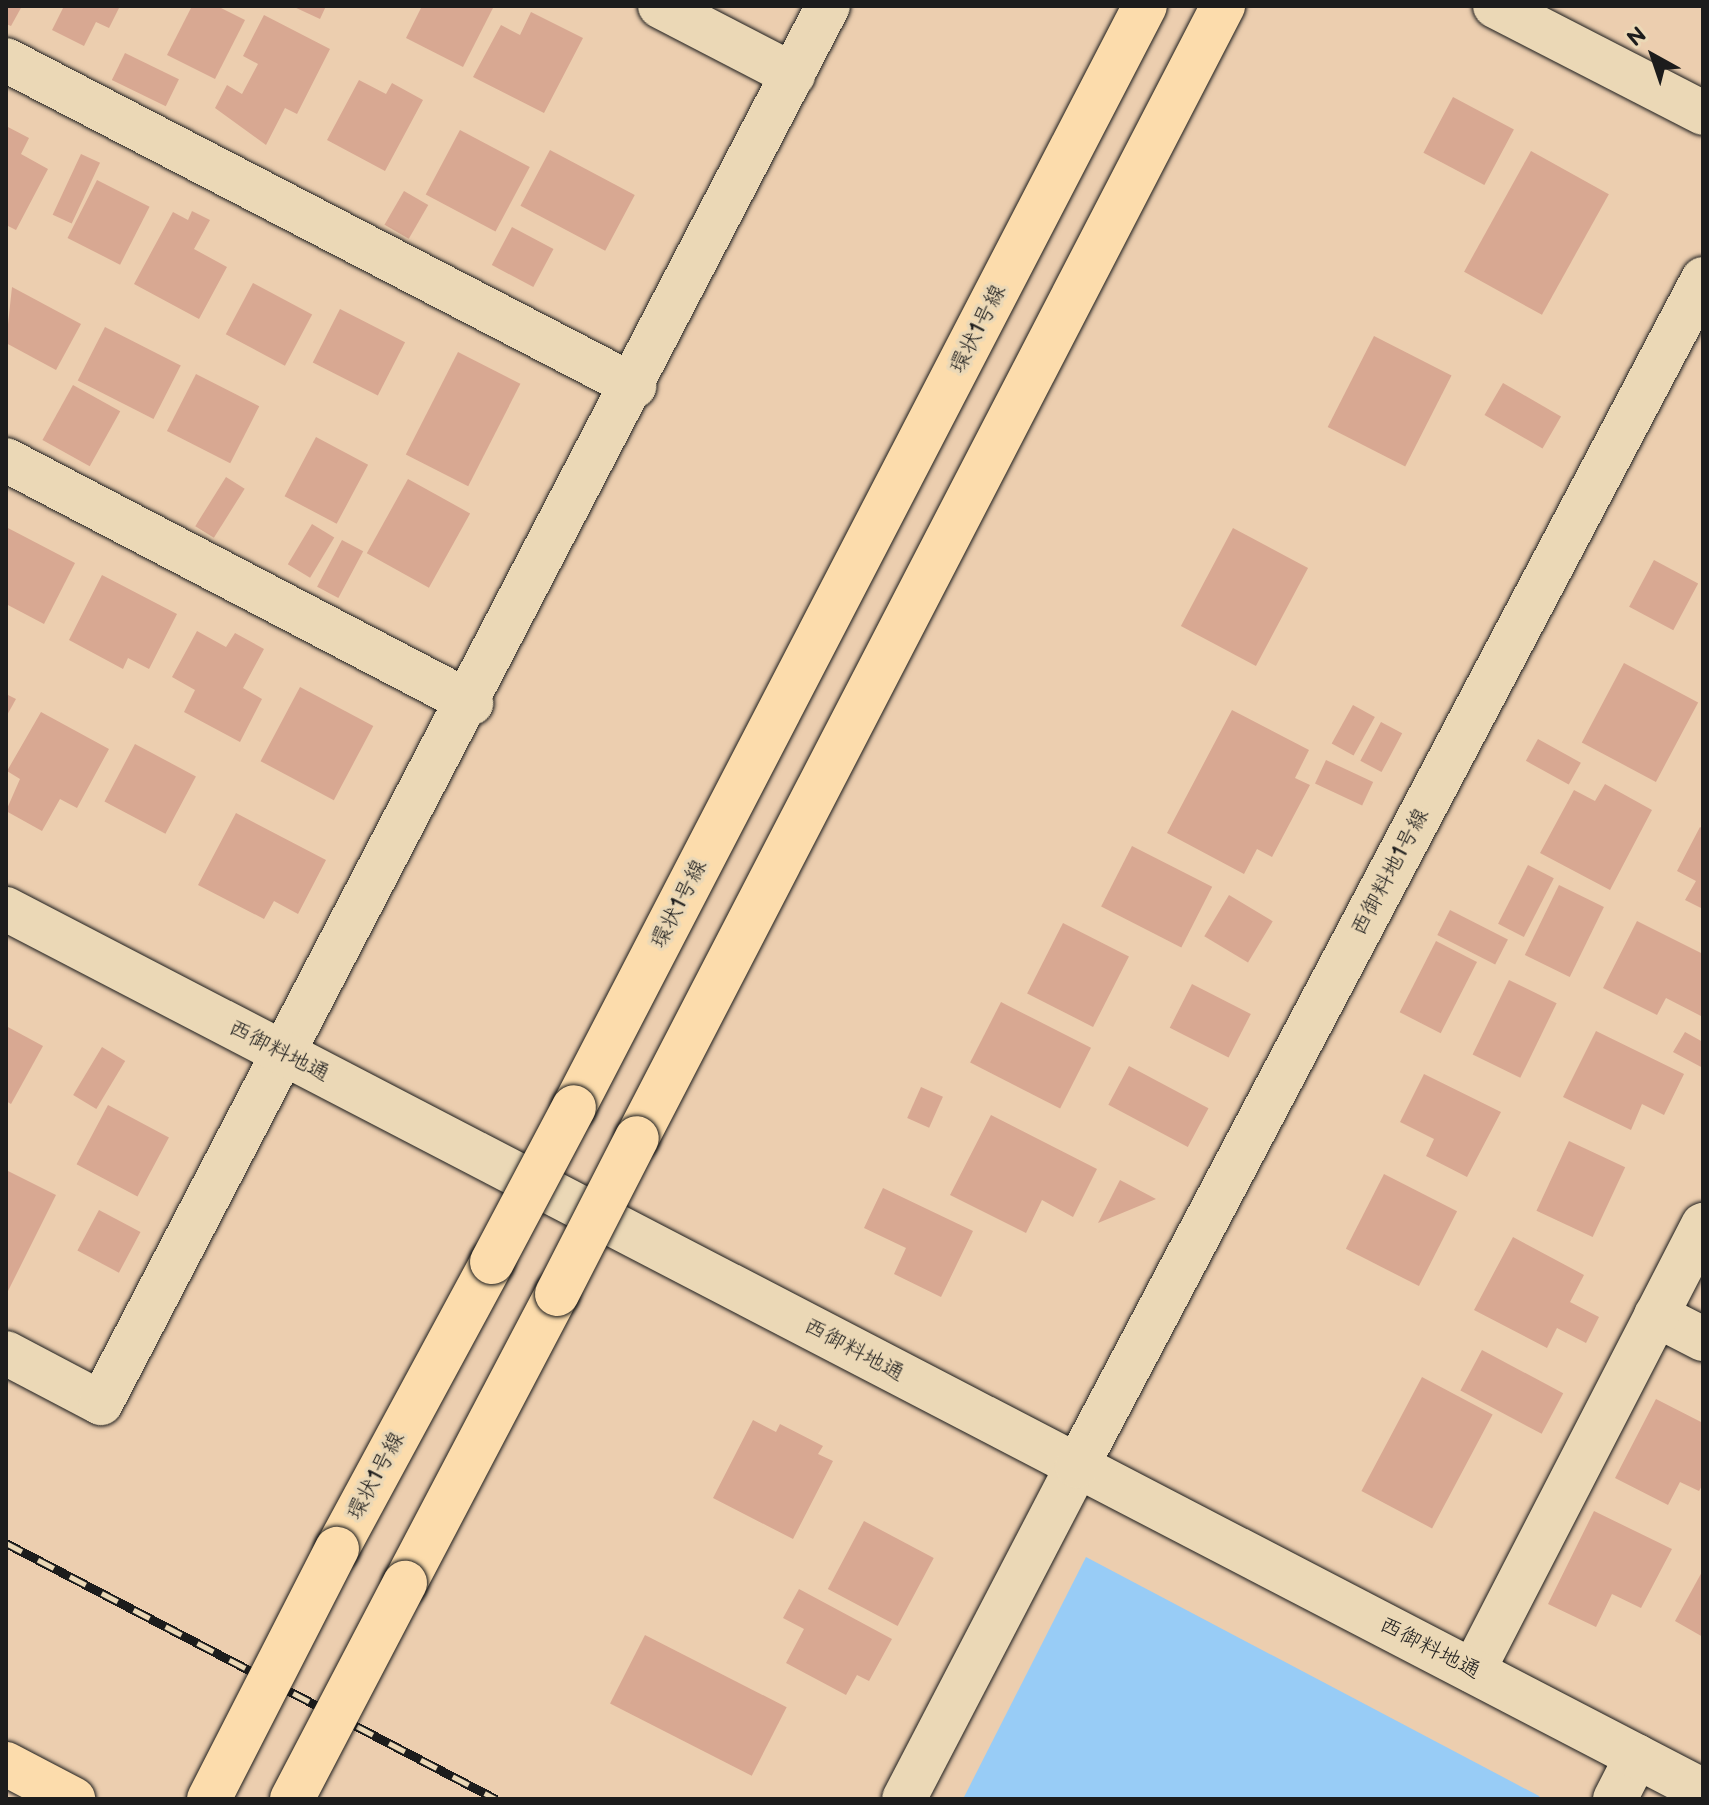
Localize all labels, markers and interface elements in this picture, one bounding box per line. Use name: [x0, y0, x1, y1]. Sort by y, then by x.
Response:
north arrow: [1613, 16, 1693, 96]
text: N: [1622, 22, 1652, 53]
street label: 環状1号線: [944, 280, 1012, 378]
street label: 西御料地1号線: [1345, 804, 1435, 940]
street label: 環状1号線: [645, 855, 713, 953]
street label: 西御料地通: [224, 1014, 334, 1088]
street label: 西御料地通: [799, 1313, 909, 1387]
street label: 環状1号線: [342, 1427, 410, 1525]
street label: 西御料地通: [1375, 1611, 1485, 1685]

